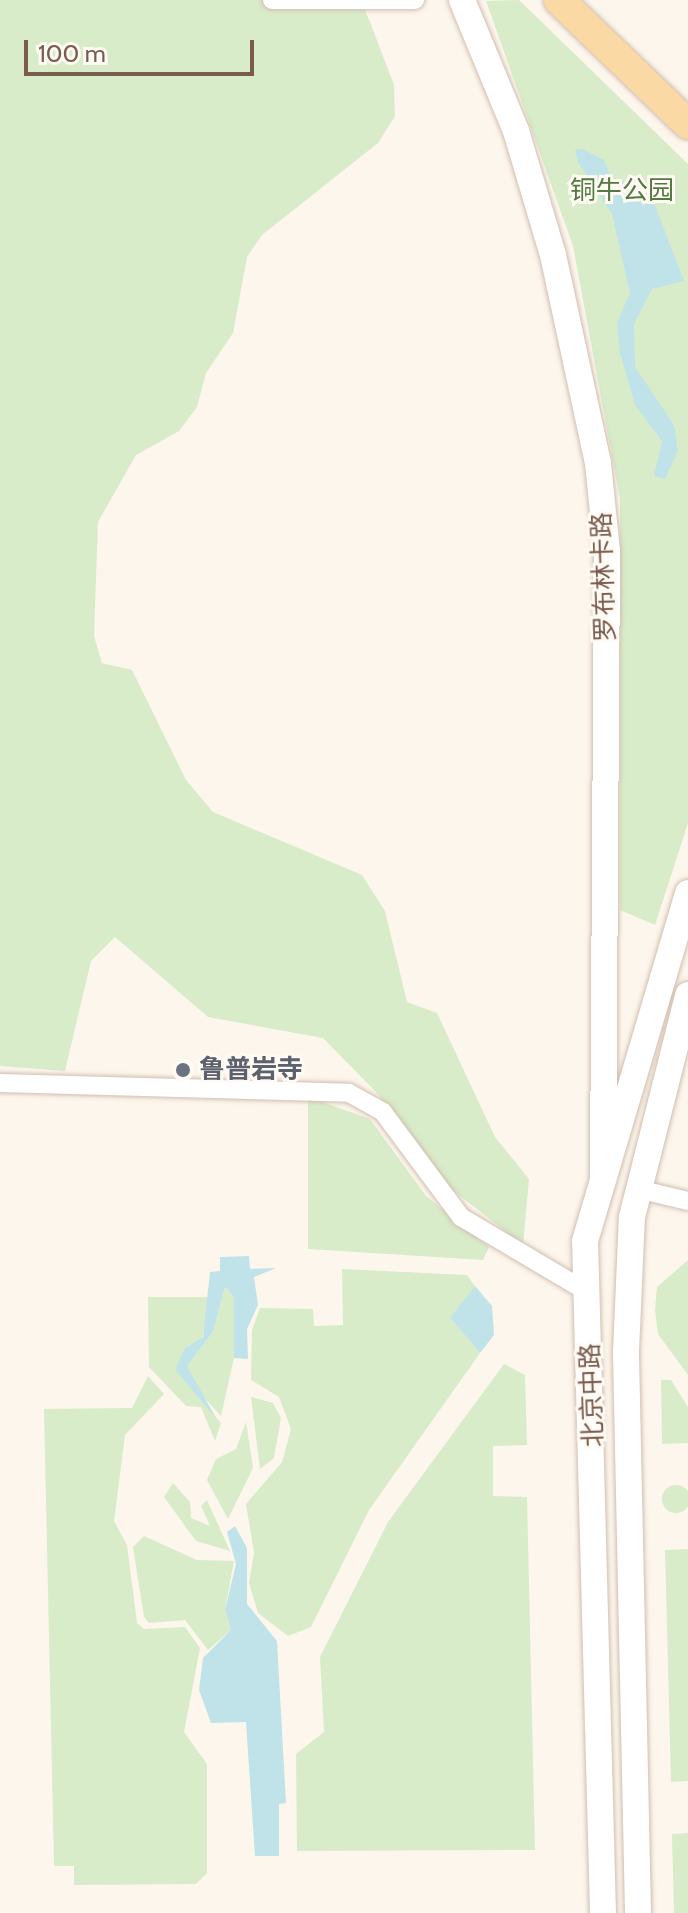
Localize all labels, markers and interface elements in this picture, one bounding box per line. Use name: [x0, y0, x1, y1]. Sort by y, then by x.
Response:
scale bar: [28, 24, 258, 74]
text: 100 m: [38, 39, 106, 68]
park label: 铜牛公园: [570, 175, 674, 207]
street label: 罗布林卡路: [586, 511, 622, 643]
place label: 鲁普岩寺: [199, 1054, 303, 1086]
marker: 鲁普岩寺: [174, 1061, 192, 1079]
street label: 北京中路: [575, 1342, 609, 1448]

